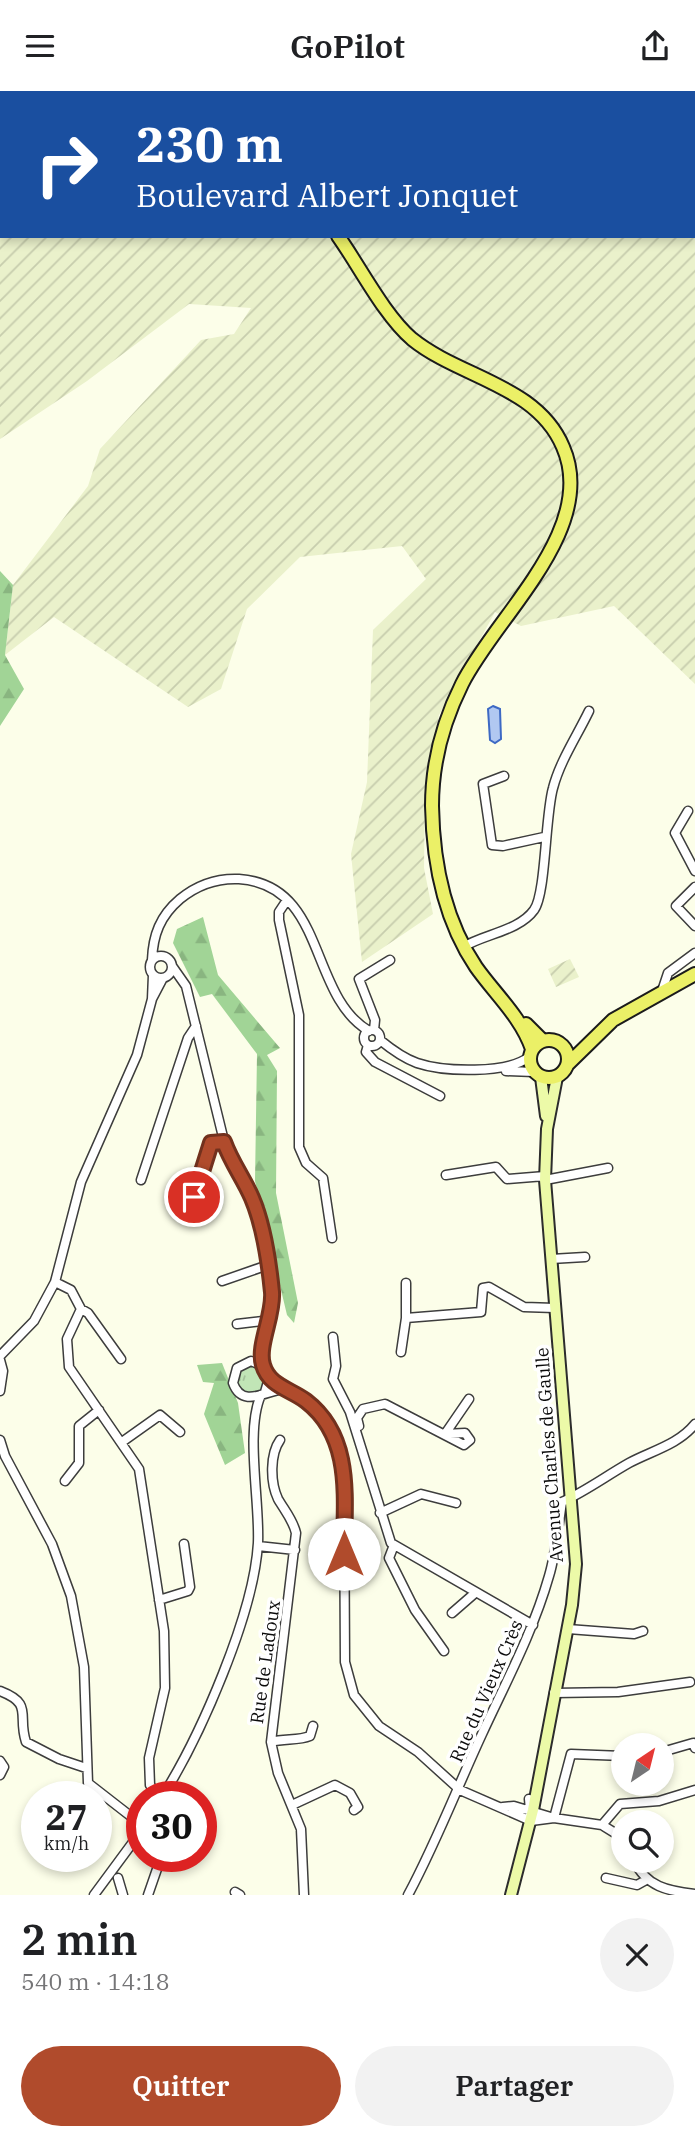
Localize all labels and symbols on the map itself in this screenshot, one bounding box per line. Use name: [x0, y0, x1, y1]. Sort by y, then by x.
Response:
pin: [164, 1167, 224, 1227]
street label: Avenue Charles de Gaulle: [530, 1347, 568, 1563]
position arrow: [307, 1517, 381, 1591]
street label: Rue de Ladoux: [245, 1599, 285, 1725]
street label: Rue du Vieux Crès: [444, 1616, 528, 1766]
north arrow: [611, 1733, 674, 1795]
speed limit sign: 30: [126, 1781, 217, 1872]

